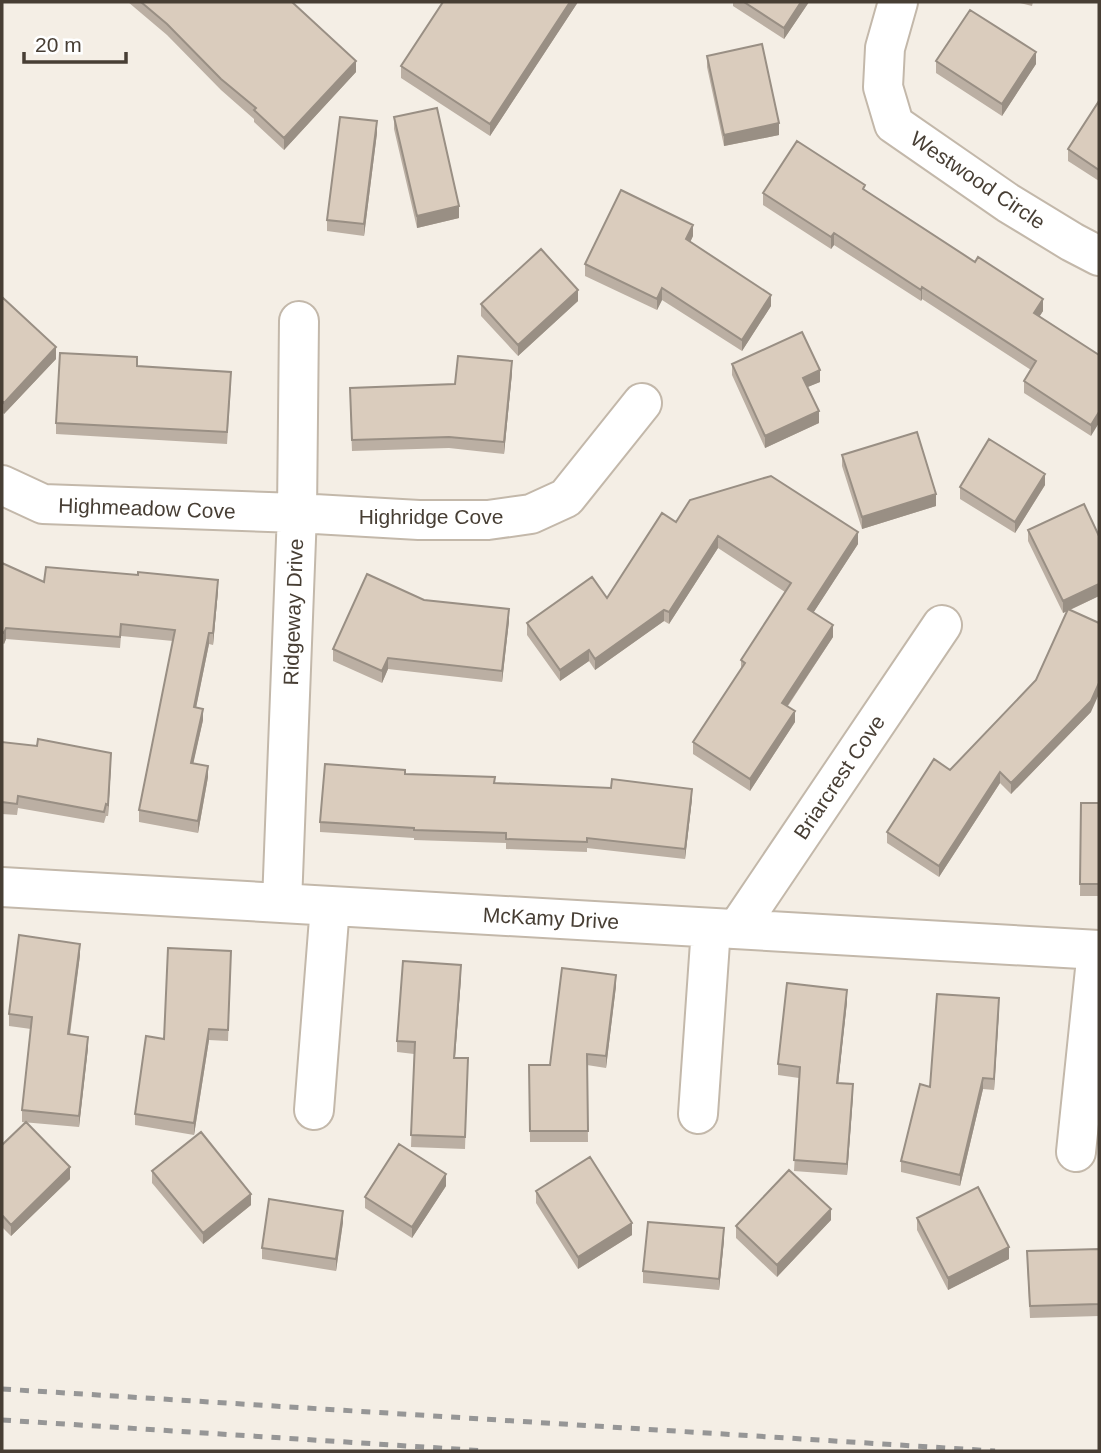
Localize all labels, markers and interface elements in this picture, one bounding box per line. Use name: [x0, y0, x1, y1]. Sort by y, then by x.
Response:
scale bar: [24, 21, 126, 65]
text: 20 m: [35, 33, 82, 56]
street label: Westwood Circle: [906, 127, 1050, 233]
street label: Highmeadow Cove: [58, 493, 236, 523]
street label: Highridge Cove: [359, 505, 503, 528]
street label: Ridgeway Drive: [279, 538, 307, 686]
street label: Briarcrest Cove: [789, 711, 889, 843]
street label: McKamy Drive: [482, 903, 620, 933]

